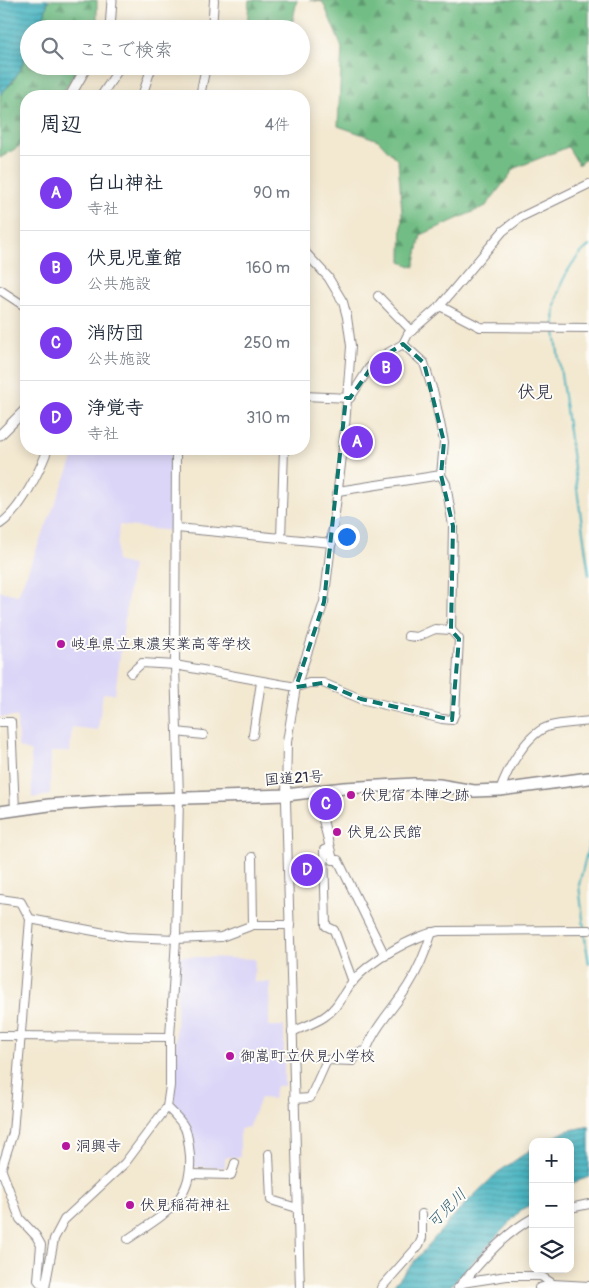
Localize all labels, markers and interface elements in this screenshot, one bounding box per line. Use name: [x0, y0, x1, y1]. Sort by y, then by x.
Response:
search box: [20, 20, 310, 75]
icon: search: [38, 34, 66, 62]
text: ここで検索: [78, 38, 173, 62]
text: 周辺: [40, 111, 82, 138]
text: 4件: [265, 115, 290, 135]
text: 白山神社: [87, 171, 163, 195]
text: A: [51, 183, 61, 203]
text: 90 m: [253, 183, 290, 203]
text: 寺社: [87, 199, 119, 219]
text: 伏見児童館: [87, 246, 182, 270]
text: B: [51, 258, 61, 278]
text: 160 m: [246, 258, 290, 278]
text: 公共施設: [87, 274, 151, 294]
text: 消防団: [87, 321, 144, 345]
text: C: [51, 333, 61, 353]
text: 250 m: [244, 333, 290, 353]
text: 公共施設: [87, 349, 151, 369]
pin: B: [370, 349, 402, 387]
district label: 伏見: [517, 381, 553, 404]
text: 浄覚寺: [87, 396, 144, 420]
text: D: [51, 408, 61, 428]
text: 310 m: [246, 408, 290, 428]
pin: A: [341, 423, 373, 461]
text: 寺社: [87, 424, 119, 444]
your location: [334, 524, 360, 550]
place label: 岐阜県立東濃実業高等学校: [71, 635, 251, 654]
marker: 岐阜県立東濃実業高等学校: [55, 638, 67, 650]
street label: 国道21号: [264, 767, 324, 790]
pin: C: [310, 785, 342, 823]
place label: 伏見宿 本陣之跡: [361, 786, 469, 805]
marker: 伏見宿 本陣之跡: [345, 789, 357, 801]
place label: 伏見公民館: [347, 823, 422, 842]
marker: 伏見公民館: [331, 826, 343, 838]
pin: D: [291, 851, 323, 889]
place label: 御嵩町立伏見小学校: [240, 1047, 375, 1066]
marker: 御嵩町立伏見小学校: [224, 1050, 236, 1062]
place label: 洞興寺: [76, 1137, 121, 1156]
map controls: [529, 1138, 574, 1273]
button: +: [529, 1138, 574, 1183]
marker: 洞興寺: [60, 1140, 72, 1152]
button: −: [529, 1183, 574, 1228]
water label: 可児川: [423, 1185, 471, 1233]
place label: 伏見稲荷神社: [140, 1196, 230, 1215]
marker: 伏見稲荷神社: [124, 1199, 136, 1211]
button: layers: [529, 1228, 574, 1273]

